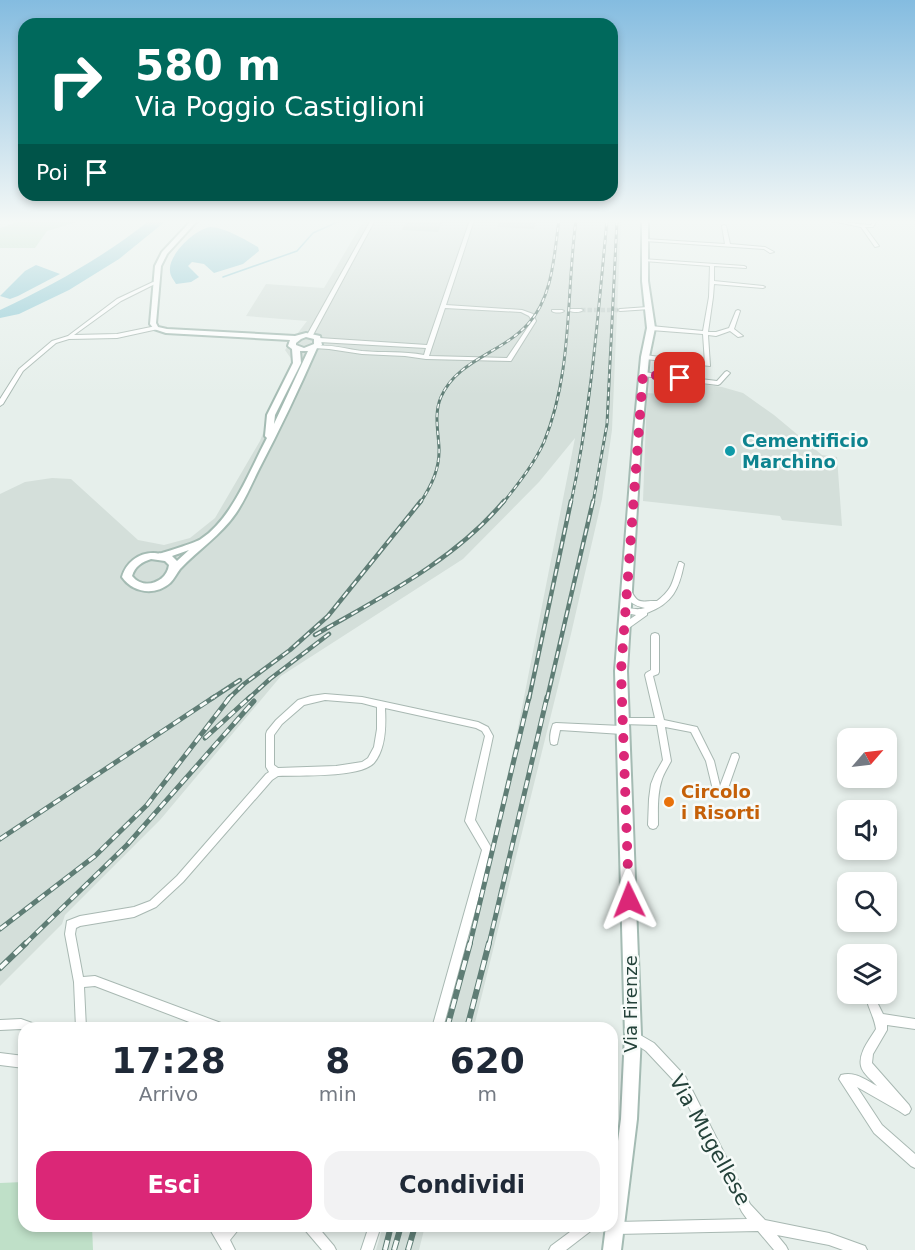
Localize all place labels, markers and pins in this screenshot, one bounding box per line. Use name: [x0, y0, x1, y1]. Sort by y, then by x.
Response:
pin: [654, 352, 705, 403]
place label: Cementificio Marchino: [742, 430, 869, 472]
marker: Cementificio Marchino: [723, 444, 737, 458]
place label: Circolo i Risorti: [681, 781, 760, 823]
marker: Circolo i Risorti: [662, 795, 676, 809]

